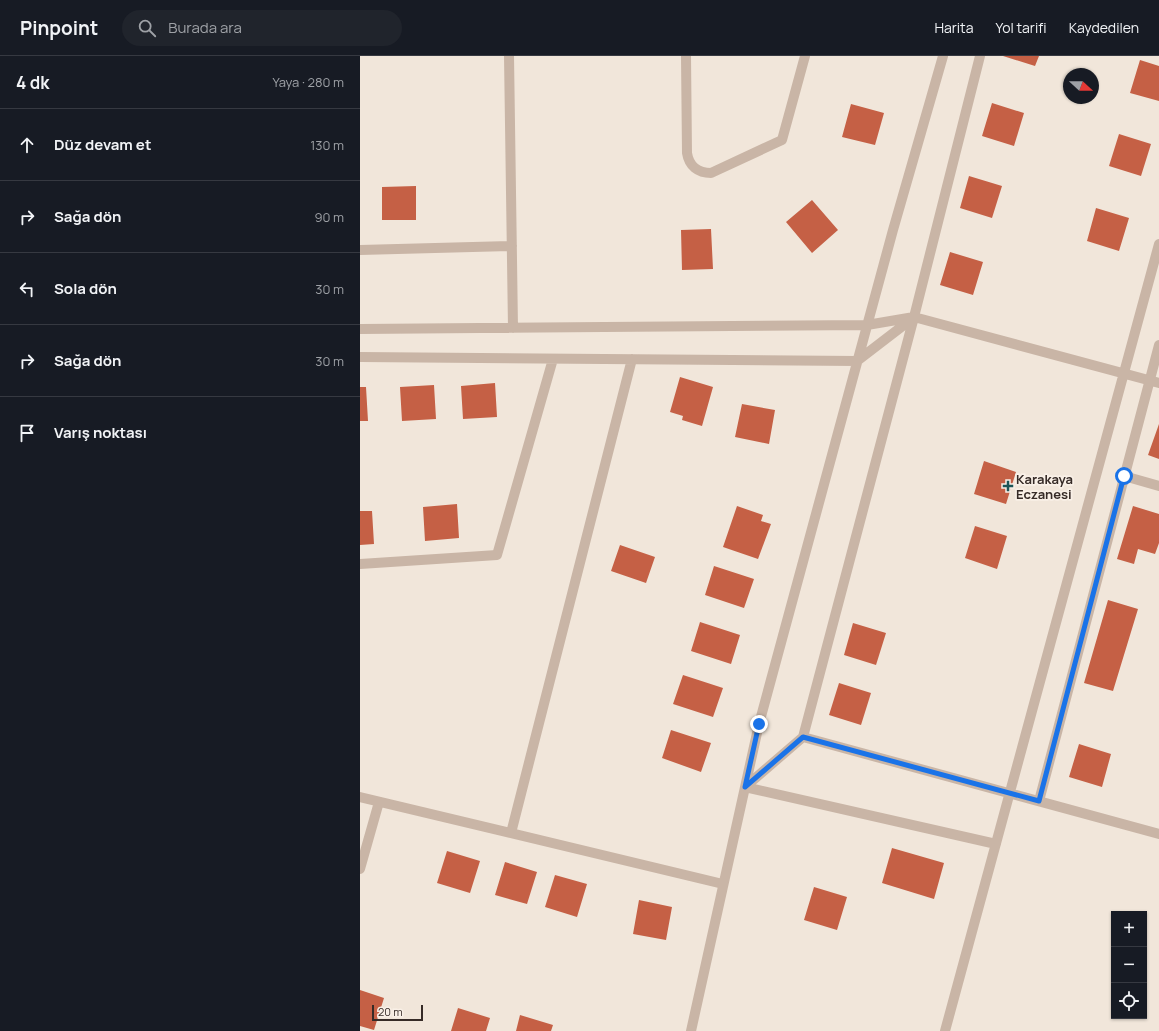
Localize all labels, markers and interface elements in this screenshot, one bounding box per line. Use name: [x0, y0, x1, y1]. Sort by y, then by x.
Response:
search box: [122, 10, 402, 46]
text: Pinpoint: [20, 15, 98, 41]
icon: search: [136, 17, 158, 39]
text: Burada ara: [168, 17, 242, 38]
text: Harita: [934, 18, 973, 37]
text: Yol tarifi: [995, 18, 1047, 37]
text: Kaydedilen: [1069, 18, 1139, 37]
north arrow: [1063, 68, 1099, 104]
text: 4 dk: [16, 71, 49, 94]
text: Yaya · 280 m: [273, 73, 344, 91]
icon: ahead: [16, 134, 38, 156]
text: Düz devam et: [54, 134, 151, 155]
text: 130 m: [310, 136, 344, 154]
icon: right: [16, 206, 38, 228]
text: Sağa dön: [54, 206, 121, 227]
text: 90 m: [314, 208, 344, 226]
icon: left: [16, 278, 38, 300]
text: Sola dön: [54, 278, 117, 299]
text: 30 m: [315, 280, 344, 298]
icon: right: [16, 350, 38, 372]
text: Sağa dön: [54, 350, 121, 371]
text: 30 m: [315, 352, 344, 370]
icon: arrive: [16, 422, 38, 444]
text: Varış noktası: [54, 422, 147, 443]
route start: [1115, 467, 1133, 485]
place label: Karakaya Eczanesi: [1016, 470, 1073, 503]
marker: Karakaya Eczanesi: [1003, 481, 1013, 491]
route end: [750, 715, 768, 733]
map controls: [1111, 911, 1147, 1019]
button: +: [1111, 911, 1147, 947]
button: −: [1111, 947, 1147, 983]
button: locate: [1111, 983, 1147, 1019]
scale bar: [372, 1003, 423, 1022]
text: 20 m: [378, 1004, 403, 1019]

